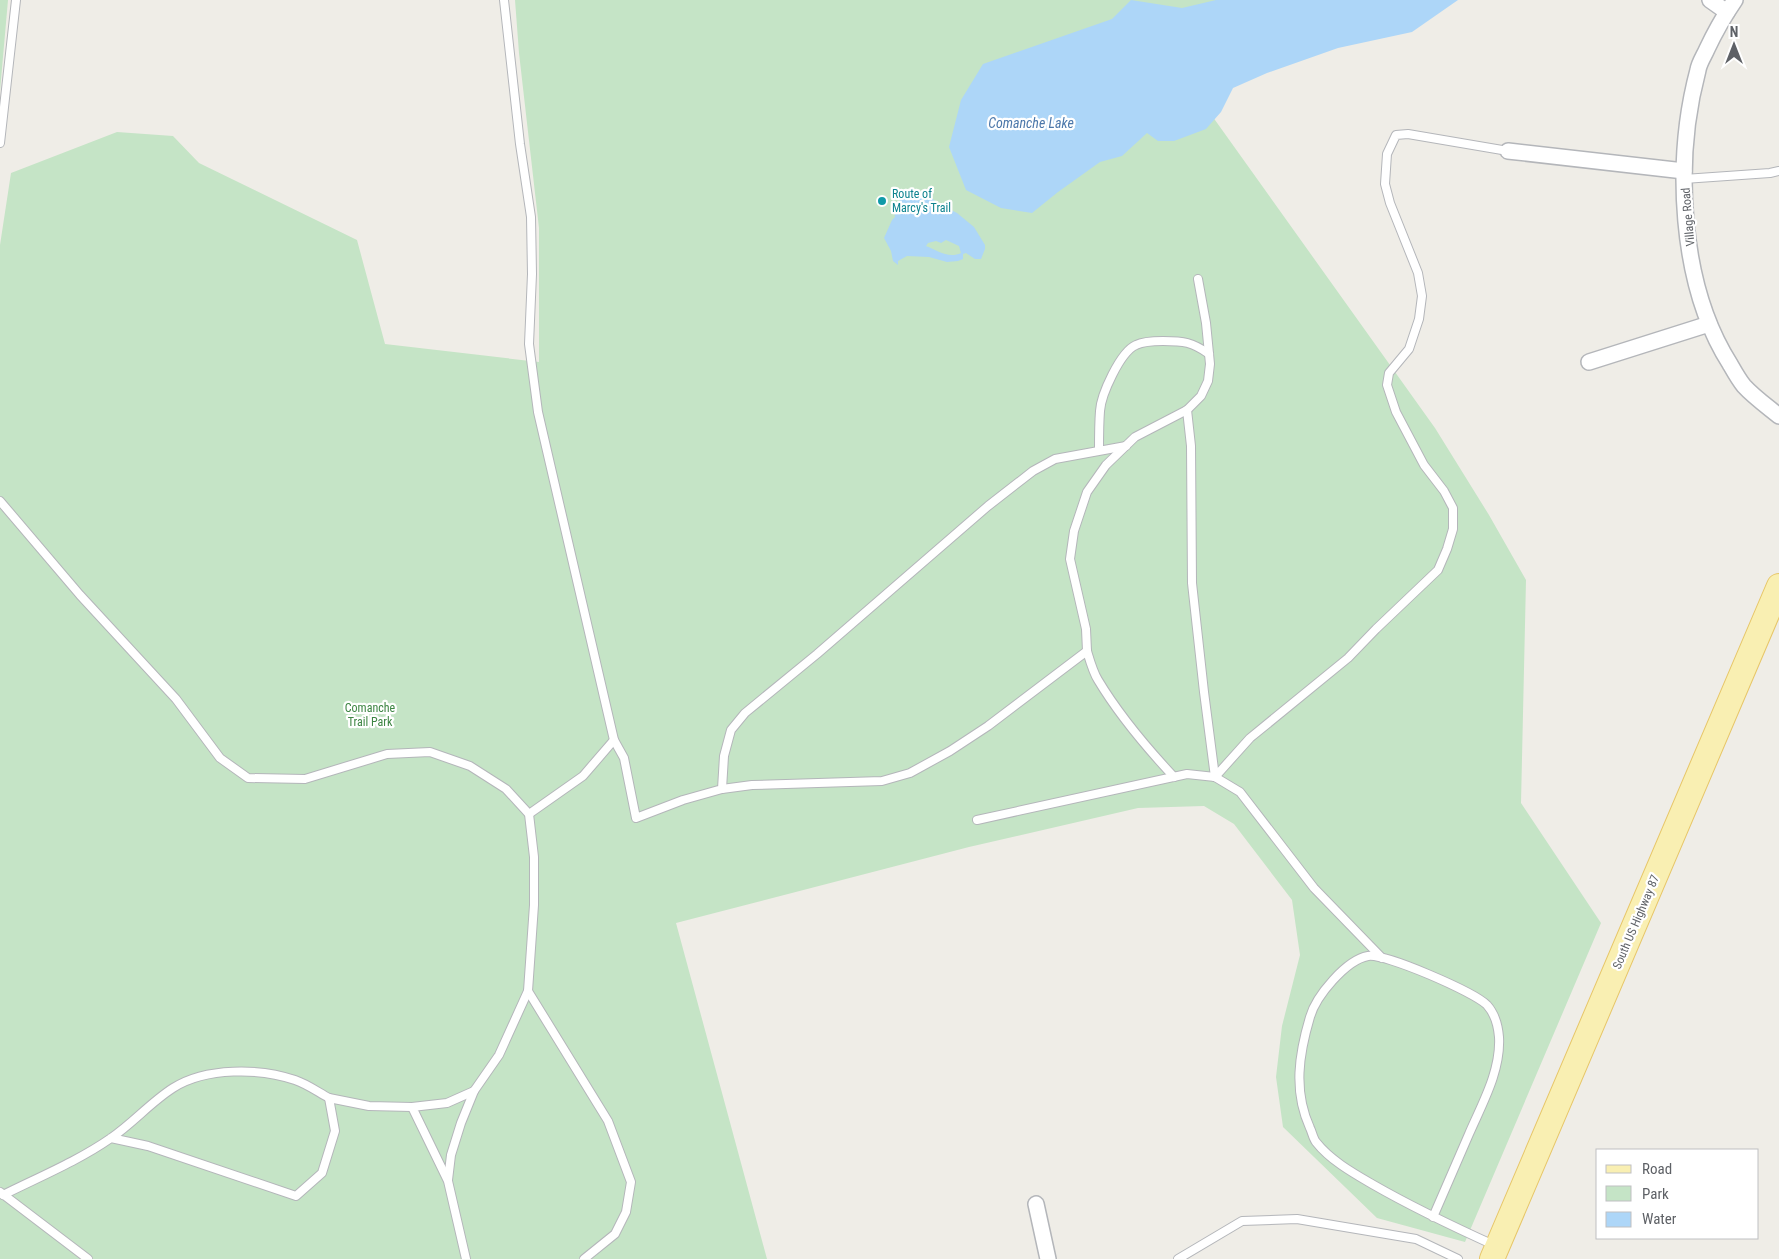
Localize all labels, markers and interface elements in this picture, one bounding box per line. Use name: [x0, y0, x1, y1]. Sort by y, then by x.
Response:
north arrow: [1709, 20, 1759, 70]
text: N: [1730, 24, 1738, 40]
water label: Comanche Lake: [988, 115, 1074, 131]
place label: Route of Marcy's Trail: [892, 187, 951, 215]
street label: Village Road: [1678, 187, 1698, 247]
marker: Route of Marcy's Trail: [876, 195, 888, 207]
park label: Comanche Trail Park: [345, 701, 396, 729]
street label: South US Highway 87: [1610, 873, 1662, 971]
legend: [1596, 1149, 1759, 1239]
text: Road: [1642, 1160, 1672, 1178]
text: Park: [1642, 1185, 1669, 1203]
text: Water: [1642, 1210, 1677, 1228]

